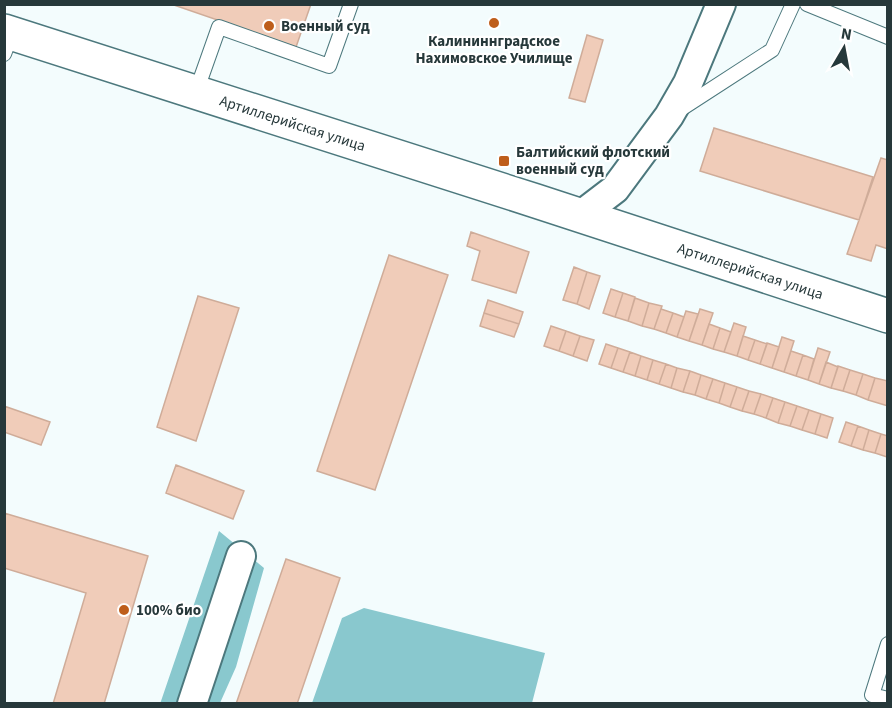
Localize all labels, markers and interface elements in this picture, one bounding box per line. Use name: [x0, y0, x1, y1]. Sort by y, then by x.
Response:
place label: Военный суд: [281, 16, 370, 37]
marker: Калининнградское Нахимовское Училище: [487, 16, 501, 30]
north arrow: [814, 18, 874, 78]
marker: Военный суд: [262, 19, 276, 33]
text: N: [839, 22, 854, 46]
place label: Калининнградское Нахимовское Училище: [415, 31, 573, 69]
street label: Артиллерийская улица: [217, 91, 368, 157]
place label: Балтийский флотский военный суд: [516, 142, 670, 180]
marker: Балтийский флотский военный суд: [497, 154, 511, 168]
street label: Артиллерийская улица: [675, 238, 826, 305]
place label: 100% био: [136, 600, 201, 621]
marker: 100% био: [117, 603, 131, 617]

